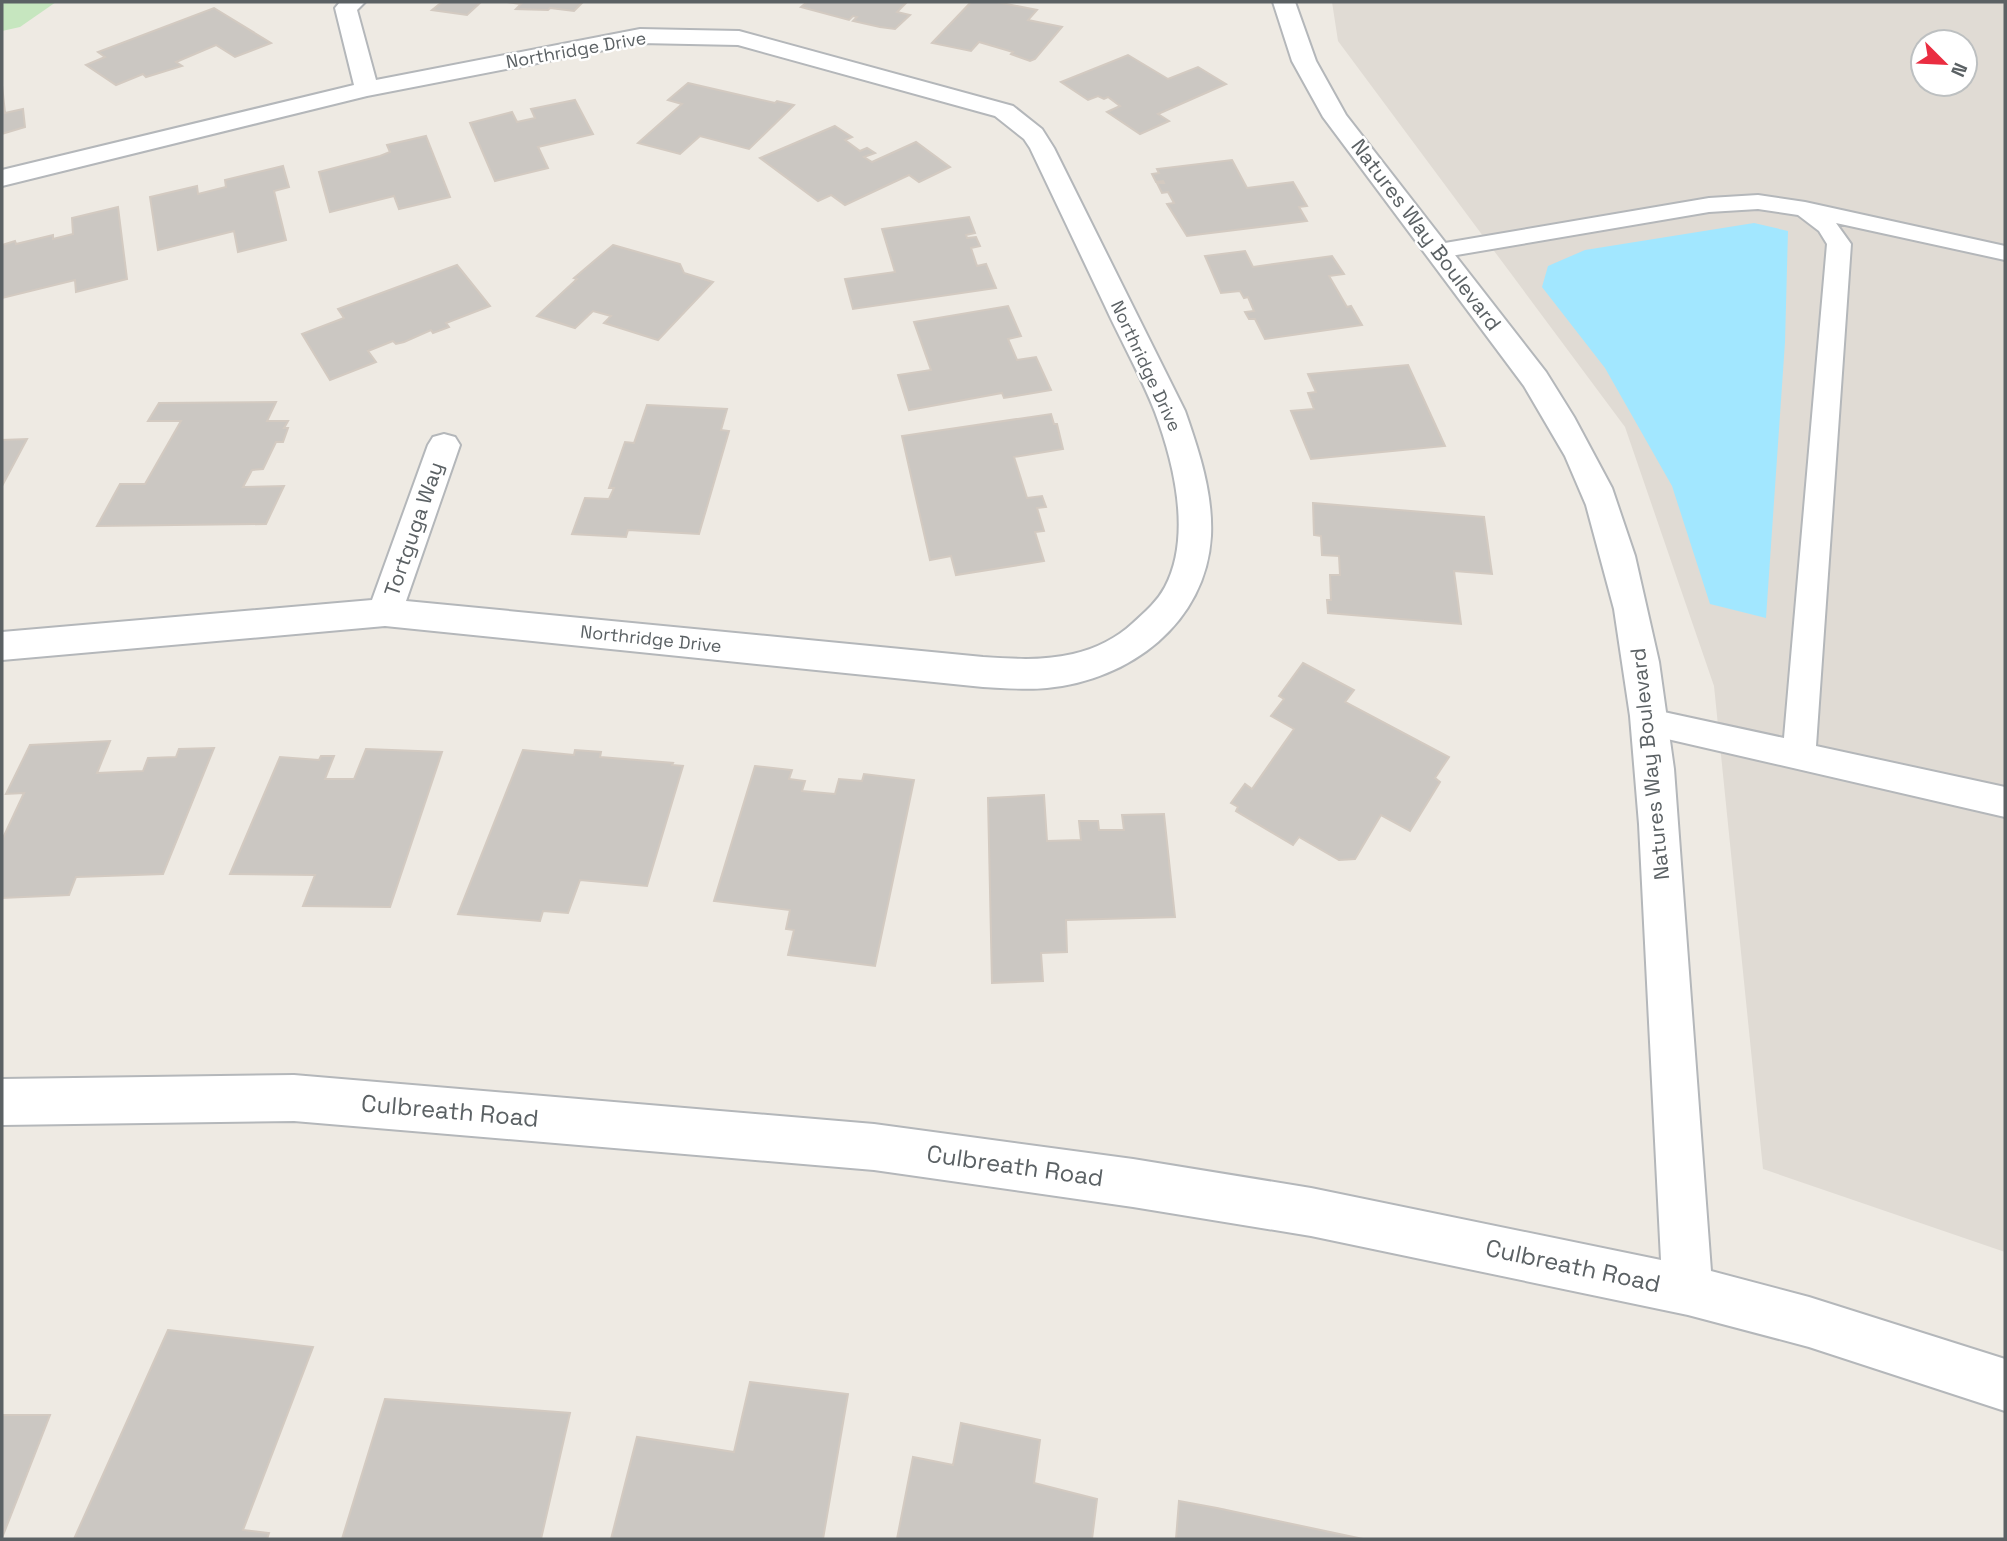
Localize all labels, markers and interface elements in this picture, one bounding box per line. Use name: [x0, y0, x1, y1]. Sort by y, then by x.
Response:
street label: Northridge Drive: [504, 26, 648, 73]
north arrow: [1909, 28, 1979, 98]
text: N: [1945, 59, 1973, 81]
street label: Natures Way Boulevard: [1345, 133, 1507, 336]
street label: Northridge Drive: [1106, 297, 1187, 435]
street label: Tortguga Way: [378, 458, 449, 600]
street label: Northridge Drive: [579, 620, 723, 657]
street label: Natures Way Boulevard: [1624, 647, 1675, 882]
street label: Culbreath Road: [360, 1087, 540, 1134]
street label: Culbreath Road: [925, 1138, 1105, 1193]
street label: Culbreath Road: [1483, 1232, 1663, 1299]

